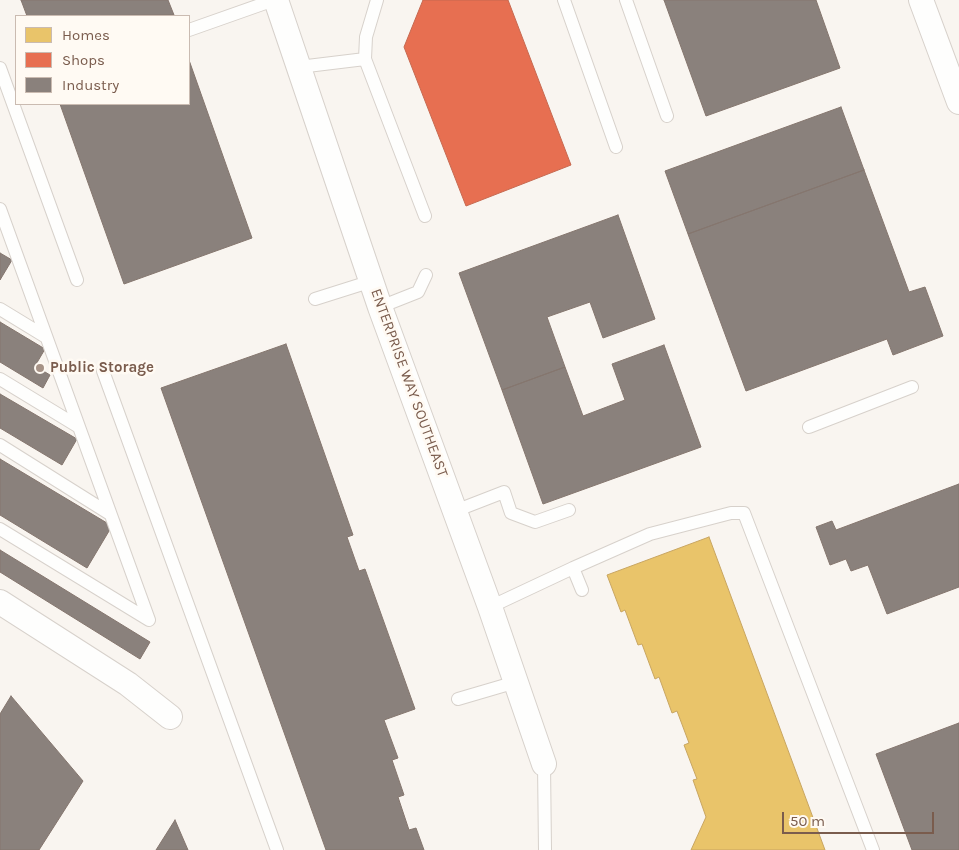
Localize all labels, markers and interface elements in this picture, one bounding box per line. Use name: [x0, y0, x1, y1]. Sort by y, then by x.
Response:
legend: [15, 15, 190, 105]
text: Homes: [62, 26, 110, 44]
text: Shops: [62, 51, 105, 69]
text: Industry: [62, 76, 119, 94]
street label: ENTERPRISE WAY SOUTHEAST: [366, 286, 452, 480]
place label: Public Storage: [50, 359, 154, 377]
marker: Public Storage: [34, 362, 46, 374]
scale bar: [784, 802, 936, 834]
text: 50 m: [790, 812, 825, 830]

